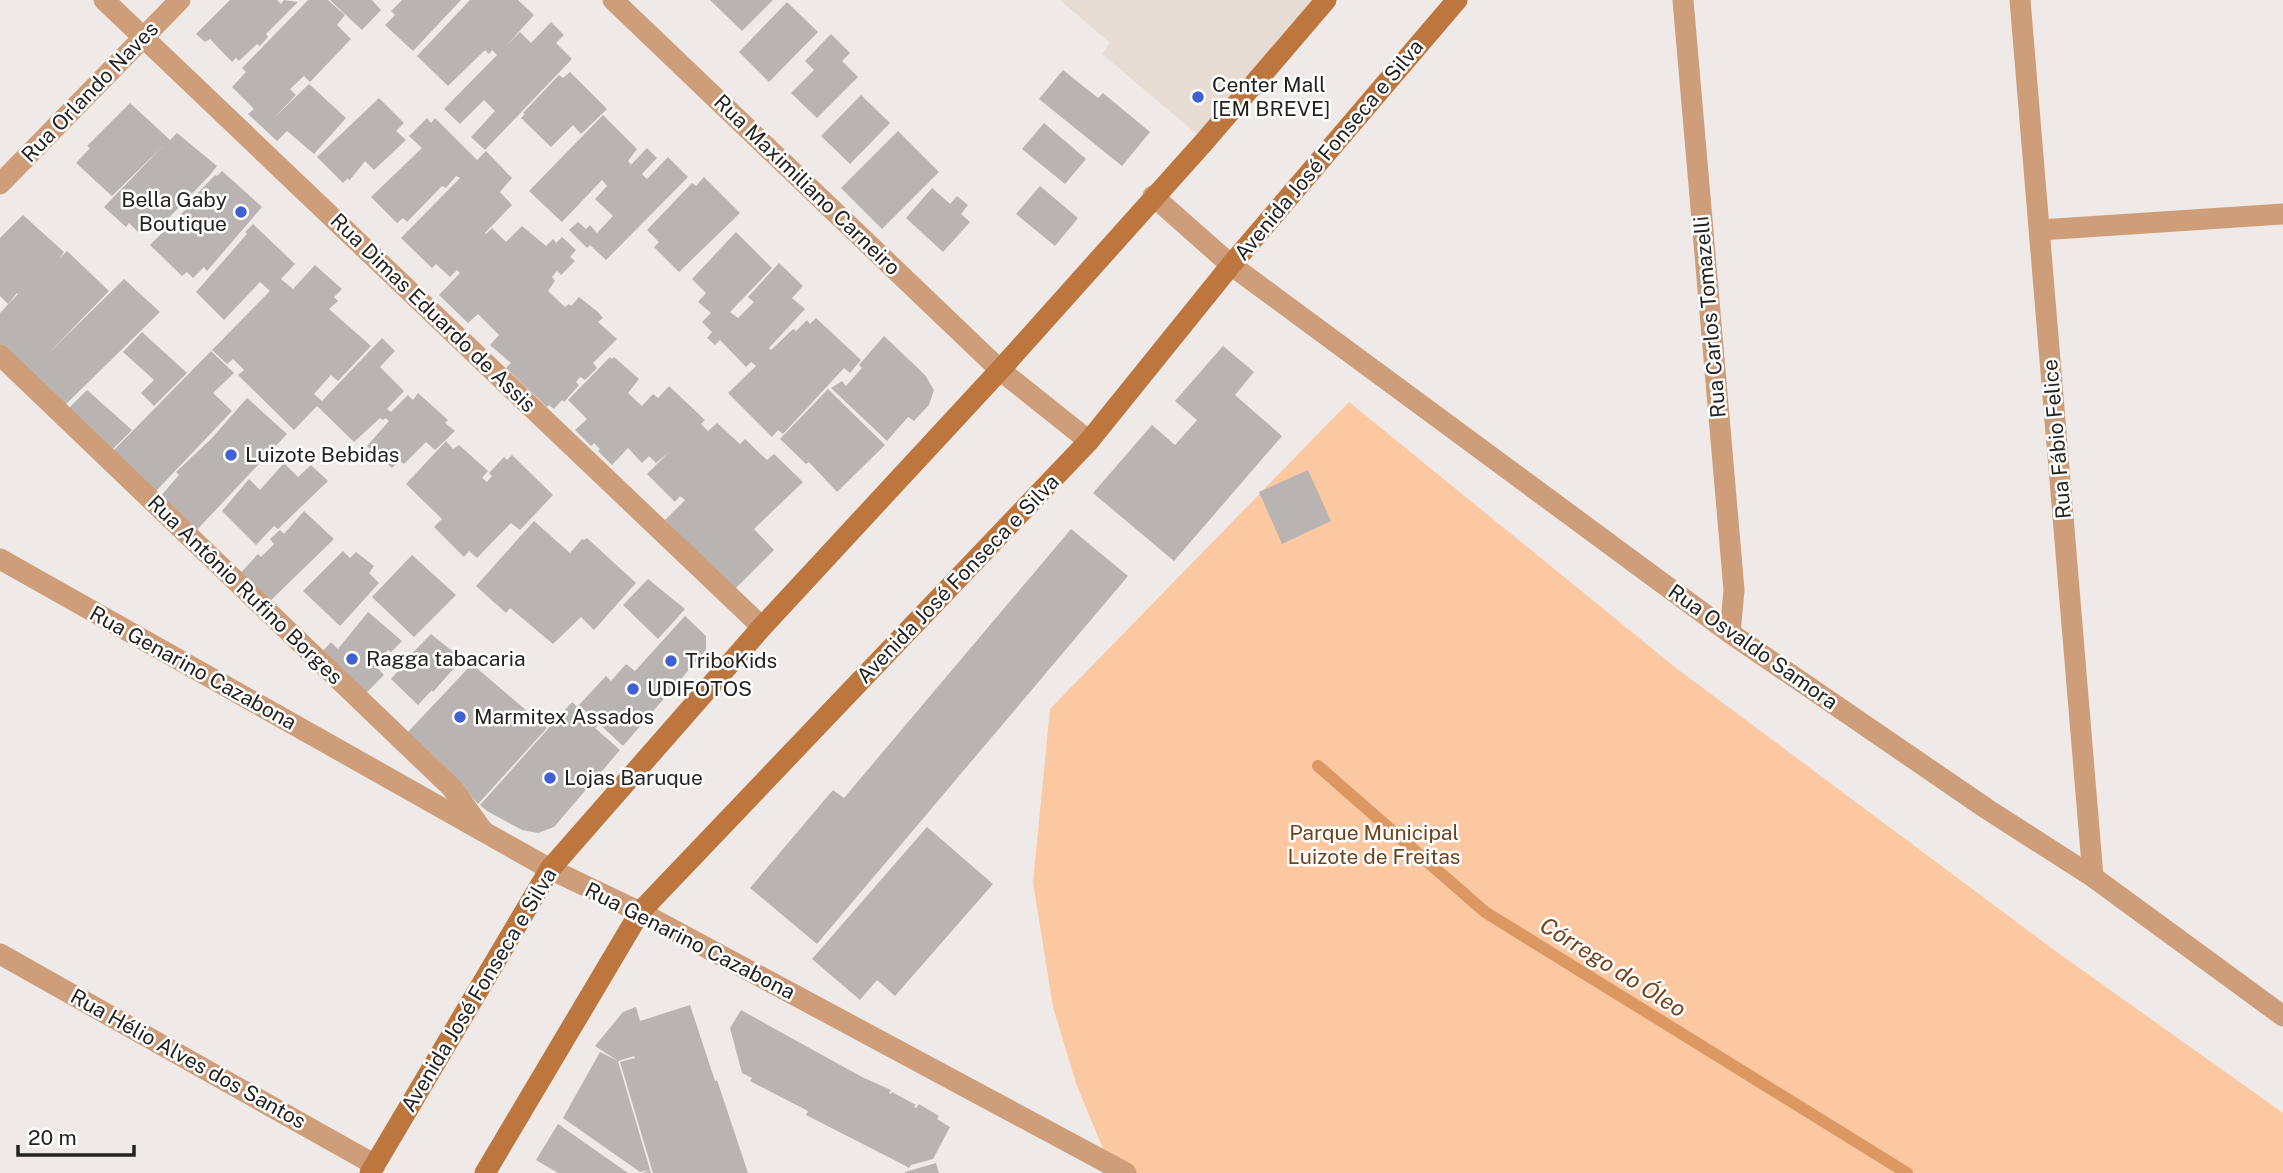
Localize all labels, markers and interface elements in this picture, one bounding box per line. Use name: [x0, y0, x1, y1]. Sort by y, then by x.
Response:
street label: Rua Orlando Naves: [16, 16, 163, 167]
street label: Avenida José Fonseca e Silva: [1229, 34, 1428, 265]
place label: Center Mall [EM BREVE]: [1212, 72, 1330, 121]
street label: Rua Maximiliano Carneiro: [709, 89, 906, 280]
marker: Center Mall [EM BREVE]: [1190, 89, 1206, 105]
place label: Bella Gaby Boutique: [121, 187, 227, 236]
marker: Bella Gaby Boutique: [233, 204, 249, 220]
street label: Rua Dimas Eduardo de Assis: [326, 208, 541, 417]
street label: Rua Carlos Tomazelli: [1688, 215, 1731, 419]
street label: Rua Fábio Felice: [2037, 358, 2076, 520]
place label: Luizote Bebidas: [245, 442, 399, 467]
marker: Luizote Bebidas: [223, 447, 239, 463]
street label: Avenida José Fonseca e Silva: [851, 469, 1064, 688]
street label: Rua Antônio Rufino Borges: [143, 490, 348, 689]
street label: Rua Osvaldo Samora: [1664, 579, 1843, 715]
street label: Rua Genarino Cazabona: [86, 600, 301, 735]
place label: Ragga tabacaria: [366, 646, 526, 671]
place label: TriboKids: [685, 648, 777, 673]
marker: Ragga tabacaria: [344, 651, 360, 667]
marker: TriboKids: [663, 653, 679, 669]
place label: UDIFOTOS: [647, 676, 752, 701]
marker: UDIFOTOS: [625, 681, 641, 697]
place label: Marmitex Assados: [474, 704, 654, 729]
marker: Marmitex Assados: [452, 709, 468, 725]
place label: Lojas Baruque: [564, 765, 703, 790]
marker: Lojas Baruque: [542, 770, 558, 786]
park label: Parque Municipal Luizote de Freitas: [1288, 820, 1460, 869]
street label: Avenida José Fonseca e Silva: [396, 863, 561, 1116]
street label: Rua Genarino Cazabona: [581, 877, 799, 1004]
water label: Córrego do Óleo: [1535, 911, 1691, 1022]
street label: Rua Hélio Alves dos Santos: [66, 983, 310, 1134]
scale bar: [18, 1114, 133, 1158]
text: 20 m: [28, 1125, 77, 1150]

